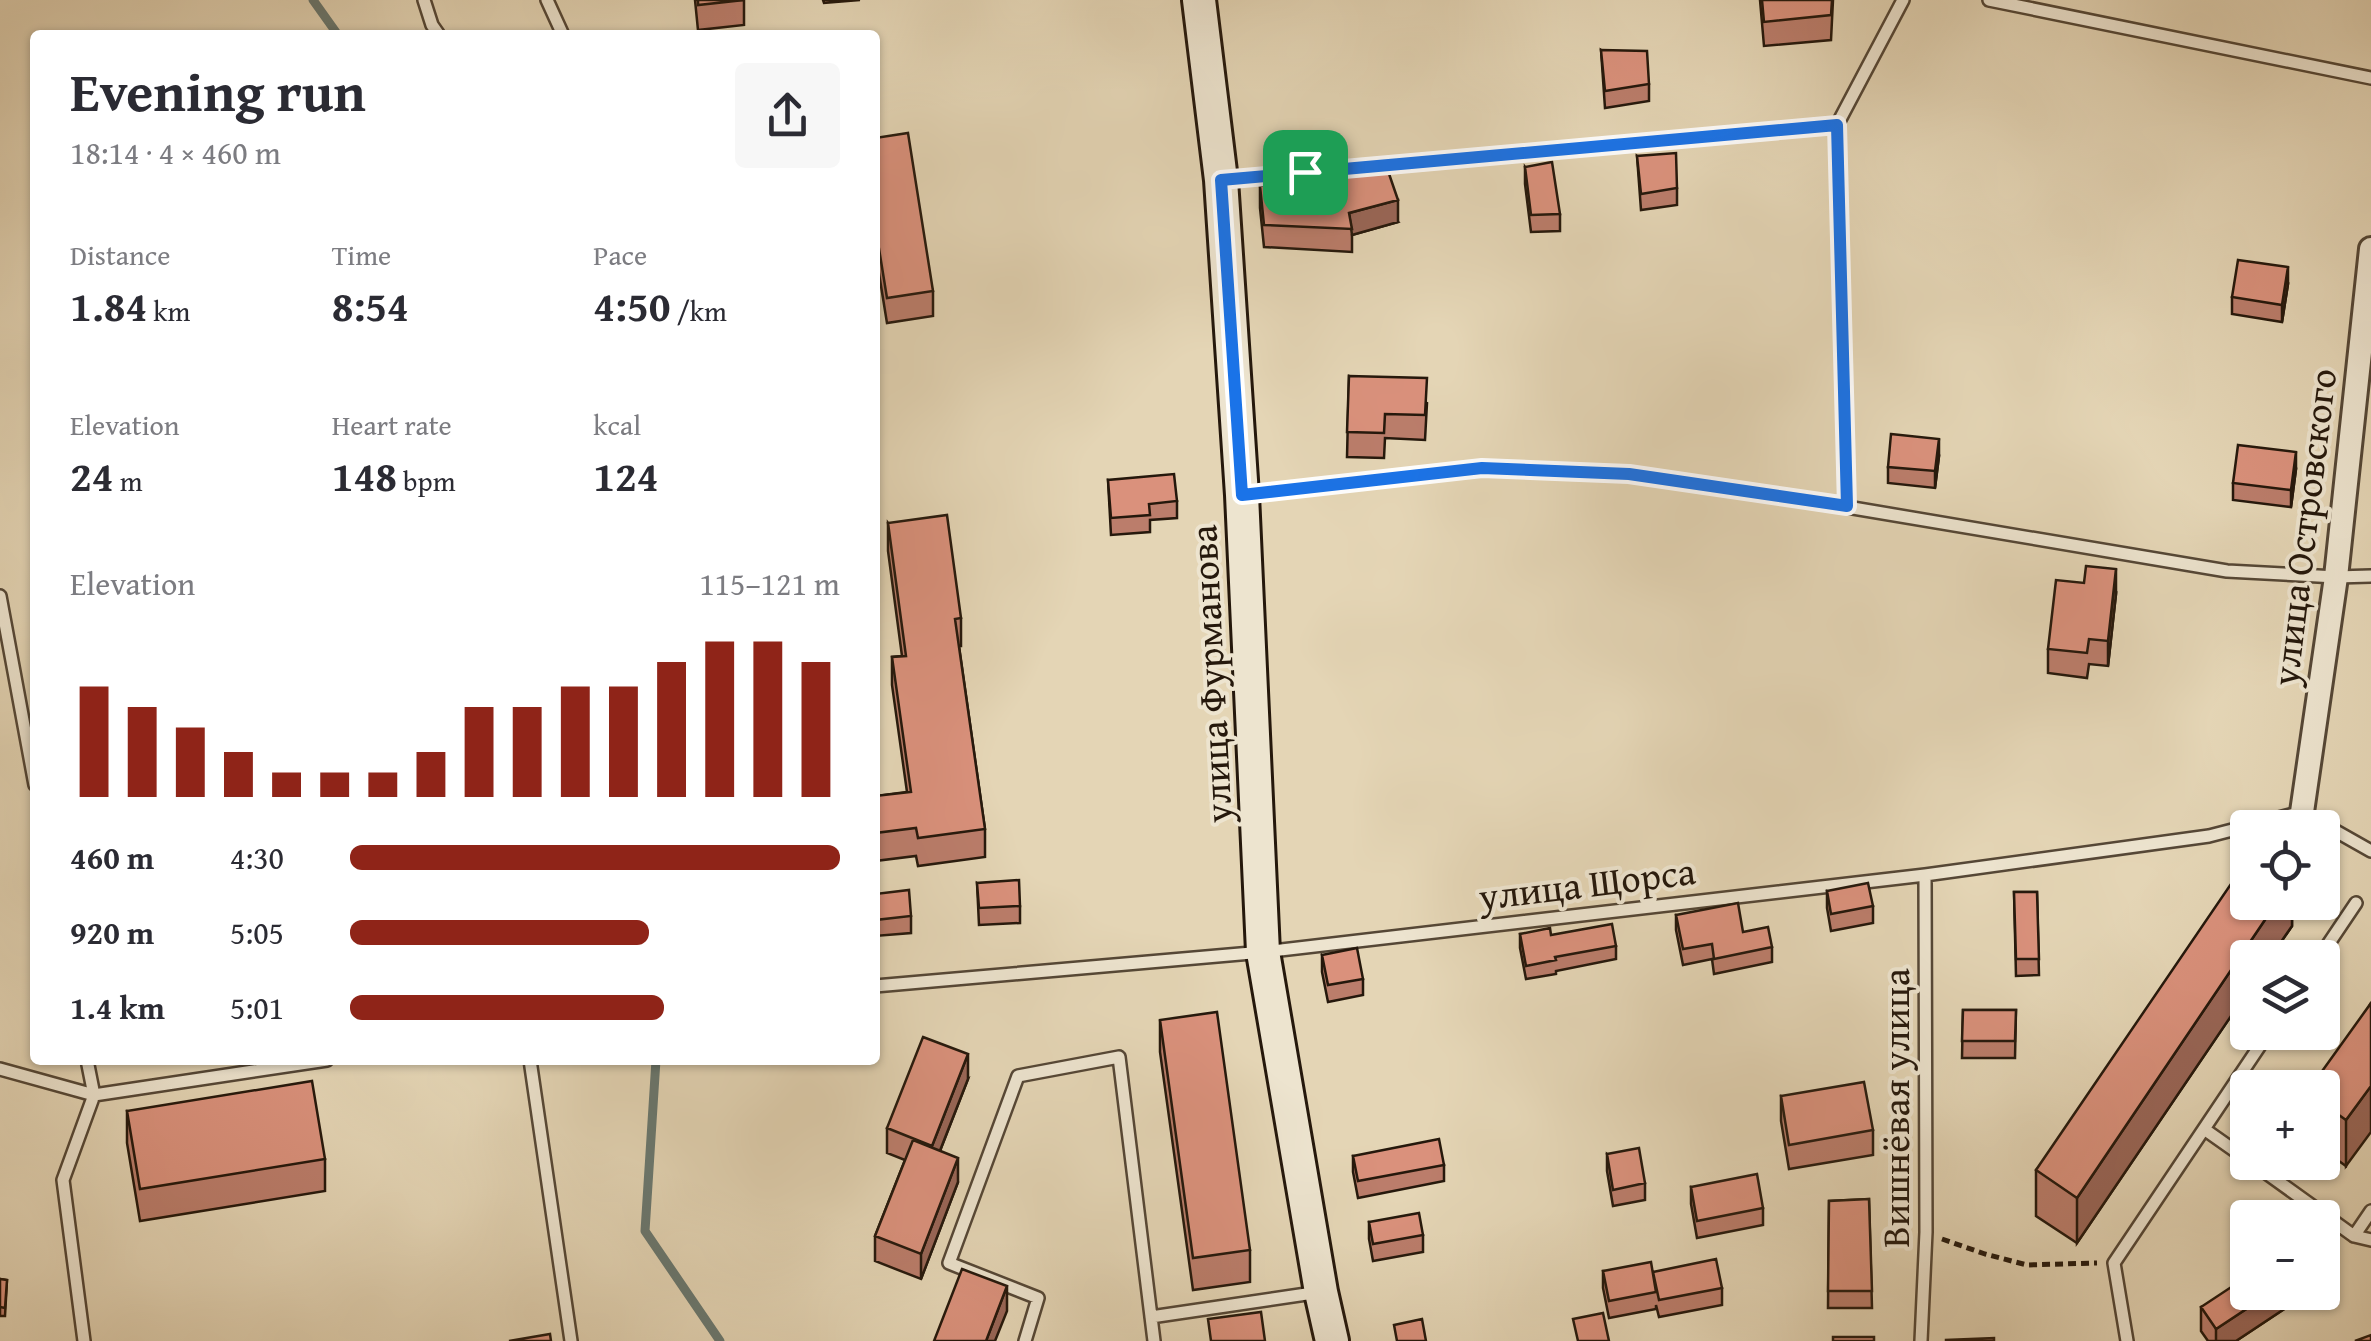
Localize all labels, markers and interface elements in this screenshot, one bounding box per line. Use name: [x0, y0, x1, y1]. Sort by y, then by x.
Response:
text: Evening run: [70, 51, 366, 131]
button: share: [735, 63, 840, 168]
text: 18:14 · 4 × 460 m: [70, 129, 281, 176]
pin: [1263, 130, 1348, 215]
icon: arrive: [1278, 145, 1333, 200]
text: Distance: [70, 234, 170, 275]
text: Time: [332, 234, 391, 275]
text: Pace: [593, 234, 647, 275]
text: 1.84: [70, 275, 147, 336]
text: 8:54: [332, 275, 409, 336]
text: 4:50: [593, 275, 670, 336]
text: km: [147, 290, 190, 331]
text: /km: [670, 290, 727, 331]
street label: улица Островского: [2256, 365, 2350, 690]
text: Elevation: [70, 404, 180, 445]
text: Heart rate: [332, 404, 452, 445]
text: kcal: [593, 404, 641, 445]
text: 24: [70, 445, 114, 506]
text: 148: [332, 445, 397, 506]
text: 124: [593, 445, 659, 506]
text: m: [114, 460, 143, 501]
text: bpm: [397, 460, 456, 501]
street label: улица Фурманова: [1174, 523, 1246, 826]
text: Elevation: [70, 560, 195, 607]
text: 115–121 m: [699, 560, 840, 607]
map controls: [2230, 810, 2340, 1310]
button: locate: [2230, 810, 2340, 920]
text: 460 m: [70, 834, 154, 881]
text: 4:30: [230, 834, 284, 881]
street label: улица Щорса: [1474, 842, 1699, 924]
text: 920 m: [70, 909, 154, 956]
text: 5:05: [230, 909, 284, 956]
button: layers: [2230, 940, 2340, 1050]
street label: Вишнёвая улица: [1867, 968, 1923, 1248]
text: 1.4 km: [70, 984, 165, 1031]
text: 5:01: [230, 984, 284, 1031]
button: +: [2230, 1070, 2340, 1180]
button: −: [2230, 1200, 2340, 1310]

